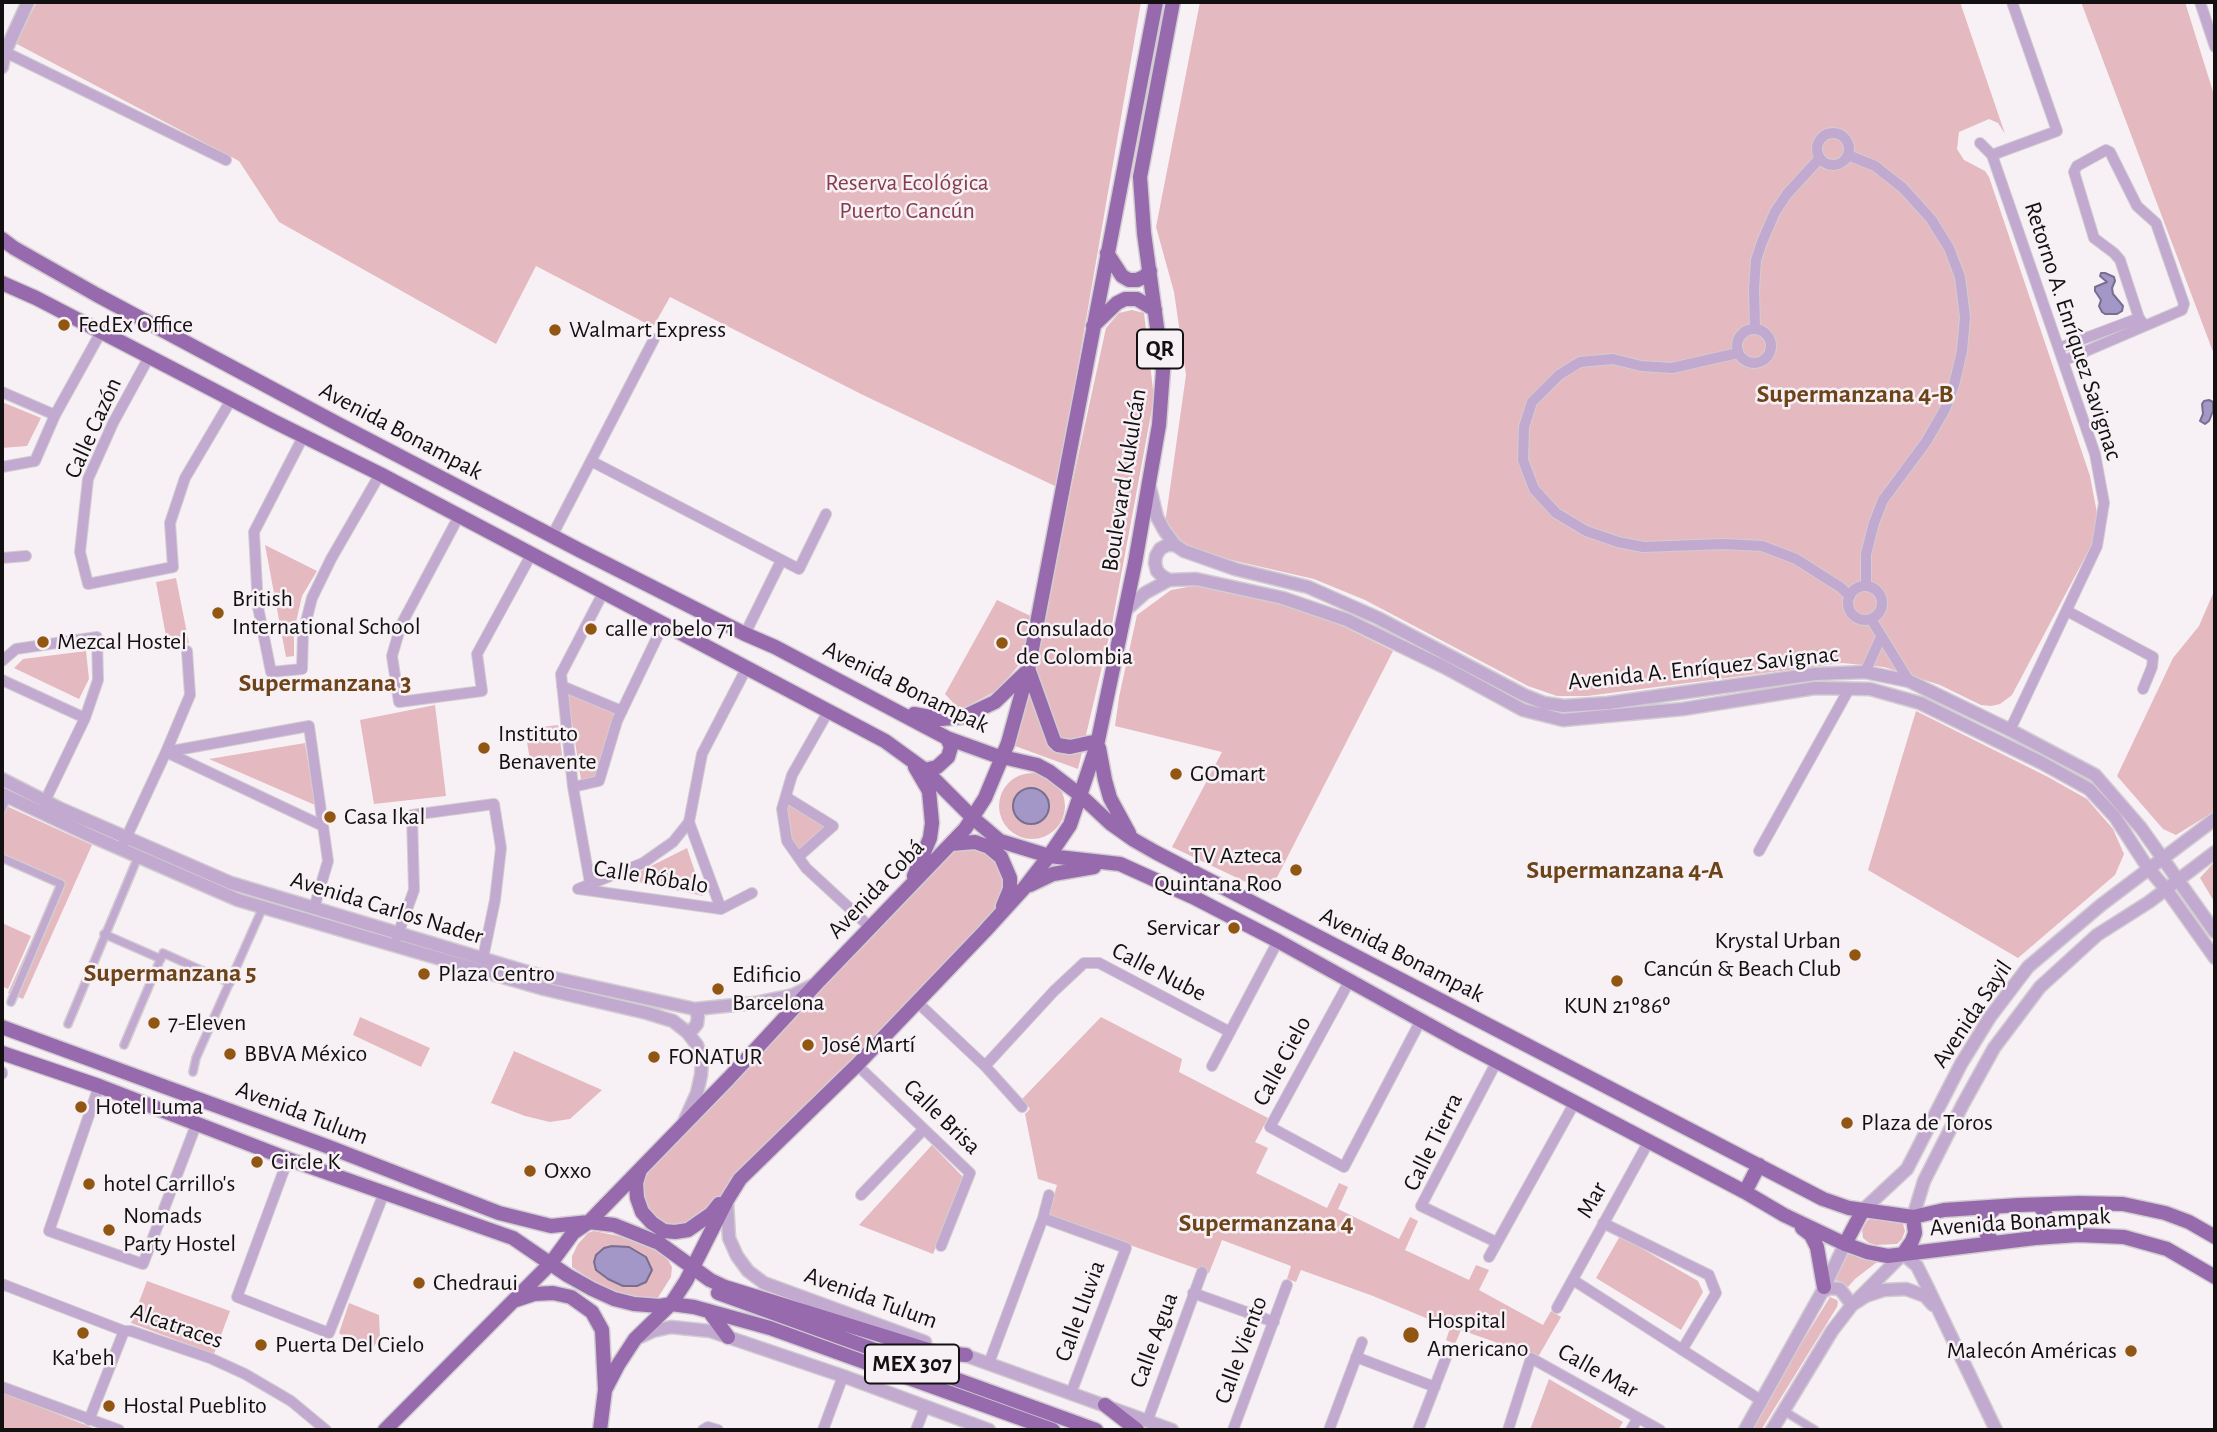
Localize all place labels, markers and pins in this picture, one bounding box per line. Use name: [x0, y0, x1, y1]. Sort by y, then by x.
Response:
place label: FedEx Office: [78, 311, 193, 339]
place label: Walmart Express: [569, 316, 726, 344]
marker: FedEx Office: [56, 317, 72, 333]
marker: Walmart Express: [547, 322, 563, 338]
place label: British International School: [232, 585, 421, 641]
marker: British International School: [210, 605, 226, 621]
place label: calle robelo 71: [605, 615, 735, 643]
place label: Consulado de Colombia: [1016, 615, 1133, 671]
marker: calle robelo 71: [583, 621, 599, 637]
place label: Mezcal Hostel: [57, 628, 187, 656]
marker: Mezcal Hostel: [35, 634, 51, 650]
marker: Consulado de Colombia: [994, 635, 1010, 651]
place label: Instituto Benavente: [498, 720, 597, 776]
marker: Instituto Benavente: [476, 740, 492, 756]
place label: GOmart: [1190, 760, 1265, 788]
marker: GOmart: [1168, 766, 1184, 782]
place label: Casa Ikal: [344, 803, 425, 831]
marker: Casa Ikal: [322, 809, 338, 825]
place label: TV Azteca Quintana Roo: [1154, 842, 1282, 898]
marker: TV Azteca Quintana Roo: [1288, 862, 1304, 878]
place label: Servicar: [1146, 914, 1220, 942]
marker: Servicar: [1226, 920, 1242, 936]
place label: Krystal Urban Cancún & Beach Club: [1644, 927, 1841, 983]
marker: Krystal Urban Cancún & Beach Club: [1847, 947, 1863, 963]
place label: Plaza Centro: [438, 960, 555, 988]
place label: Edificio Barcelona: [732, 961, 825, 1017]
marker: Plaza Centro: [416, 966, 432, 982]
marker: KUN 21º86º: [1609, 973, 1625, 989]
marker: Edificio Barcelona: [710, 981, 726, 997]
place label: KUN 21º86º: [1564, 992, 1670, 1020]
place label: 7-Eleven: [168, 1009, 246, 1037]
marker: 7-Eleven: [146, 1015, 162, 1031]
place label: José Martí: [822, 1031, 915, 1059]
marker: José Martí: [800, 1037, 816, 1053]
place label: BBVA México: [244, 1040, 367, 1068]
place label: FONATUR: [668, 1043, 763, 1071]
marker: BBVA México: [222, 1046, 238, 1062]
marker: FONATUR: [646, 1049, 662, 1065]
place label: Hotel Luma: [95, 1093, 203, 1121]
marker: Hotel Luma: [73, 1099, 89, 1115]
place label: Plaza de Toros: [1861, 1109, 1993, 1137]
marker: Plaza de Toros: [1839, 1115, 1855, 1131]
place label: Circle K: [271, 1148, 340, 1176]
marker: Circle K: [249, 1154, 265, 1170]
place label: Oxxo: [544, 1157, 592, 1185]
marker: Oxxo: [522, 1163, 538, 1179]
place label: hotel Carrillo's: [103, 1170, 235, 1198]
marker: hotel Carrillo's: [81, 1176, 97, 1192]
place label: Nomads Party Hostel: [123, 1202, 236, 1258]
marker: Nomads Party Hostel: [101, 1222, 117, 1238]
place label: Chedraui: [433, 1269, 518, 1297]
marker: Chedraui: [411, 1275, 427, 1291]
place label: Hospital Americano: [1427, 1307, 1528, 1363]
marker: Ka'beh: [75, 1325, 91, 1341]
marker: Hospital Americano: [1401, 1325, 1421, 1345]
place label: Puerta Del Cielo: [275, 1331, 424, 1359]
marker: Puerta Del Cielo: [253, 1337, 269, 1353]
place label: Malecón Américas: [1947, 1337, 2117, 1365]
marker: Malecón Américas: [2123, 1343, 2139, 1359]
place label: Ka'beh: [51, 1344, 115, 1372]
place label: Hostal Pueblito: [123, 1392, 267, 1420]
marker: Hostal Pueblito: [101, 1398, 117, 1414]

